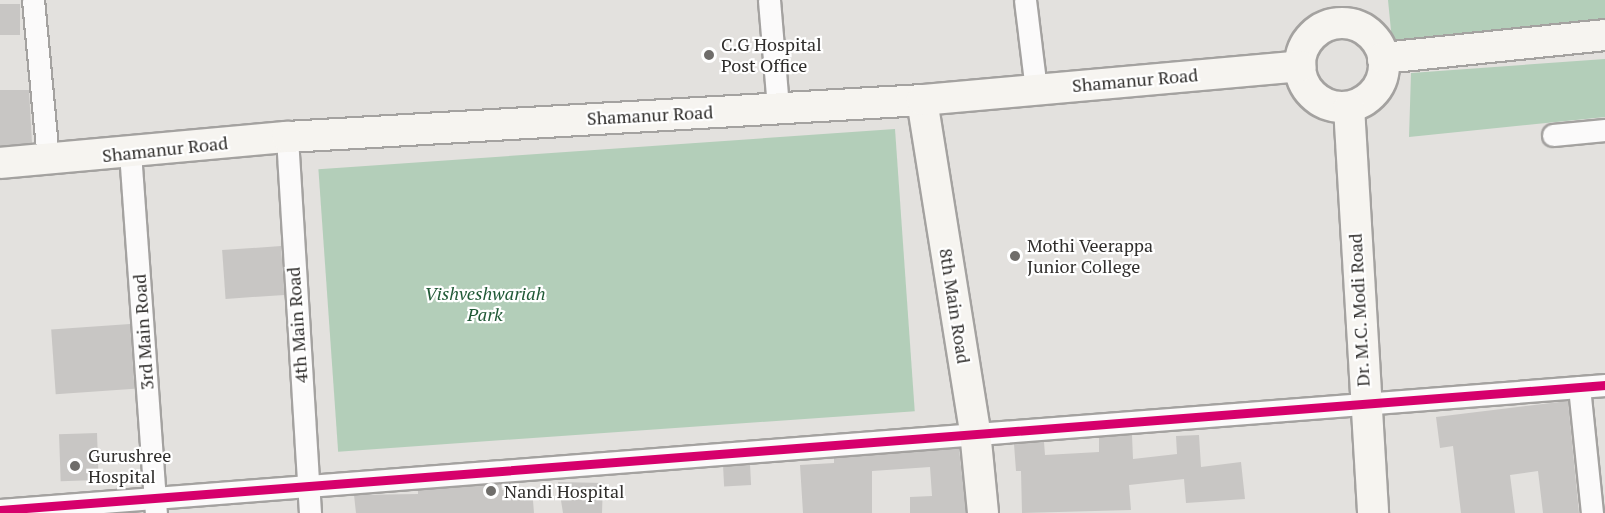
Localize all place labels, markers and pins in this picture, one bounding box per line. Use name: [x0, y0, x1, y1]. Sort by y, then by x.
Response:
place label: C.G Hospital Post Office: [721, 34, 822, 76]
marker: C.G Hospital Post Office: [702, 48, 716, 62]
place label: Mothi Veerappa Junior College: [1027, 235, 1154, 278]
marker: Mothi Veerappa Junior College: [1008, 249, 1022, 263]
place label: Gurushree Hospital: [88, 445, 171, 488]
marker: Gurushree Hospital: [66, 457, 84, 475]
place label: Nandi Hospital: [504, 480, 624, 502]
marker: Nandi Hospital: [482, 482, 500, 500]

